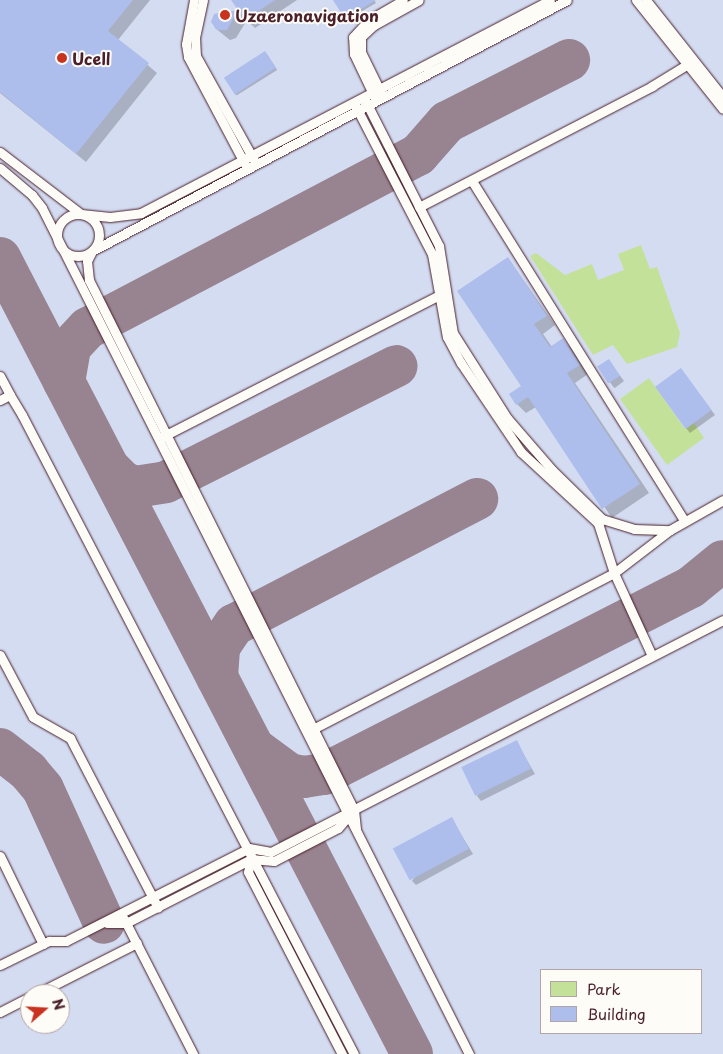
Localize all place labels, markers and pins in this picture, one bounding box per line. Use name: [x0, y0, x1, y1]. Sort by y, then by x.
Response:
place label: Uzaeronavigation: [235, 5, 379, 25]
marker: Uzaeronavigation: [219, 9, 231, 21]
place label: Ucell: [72, 48, 110, 68]
marker: Ucell: [56, 52, 68, 64]

